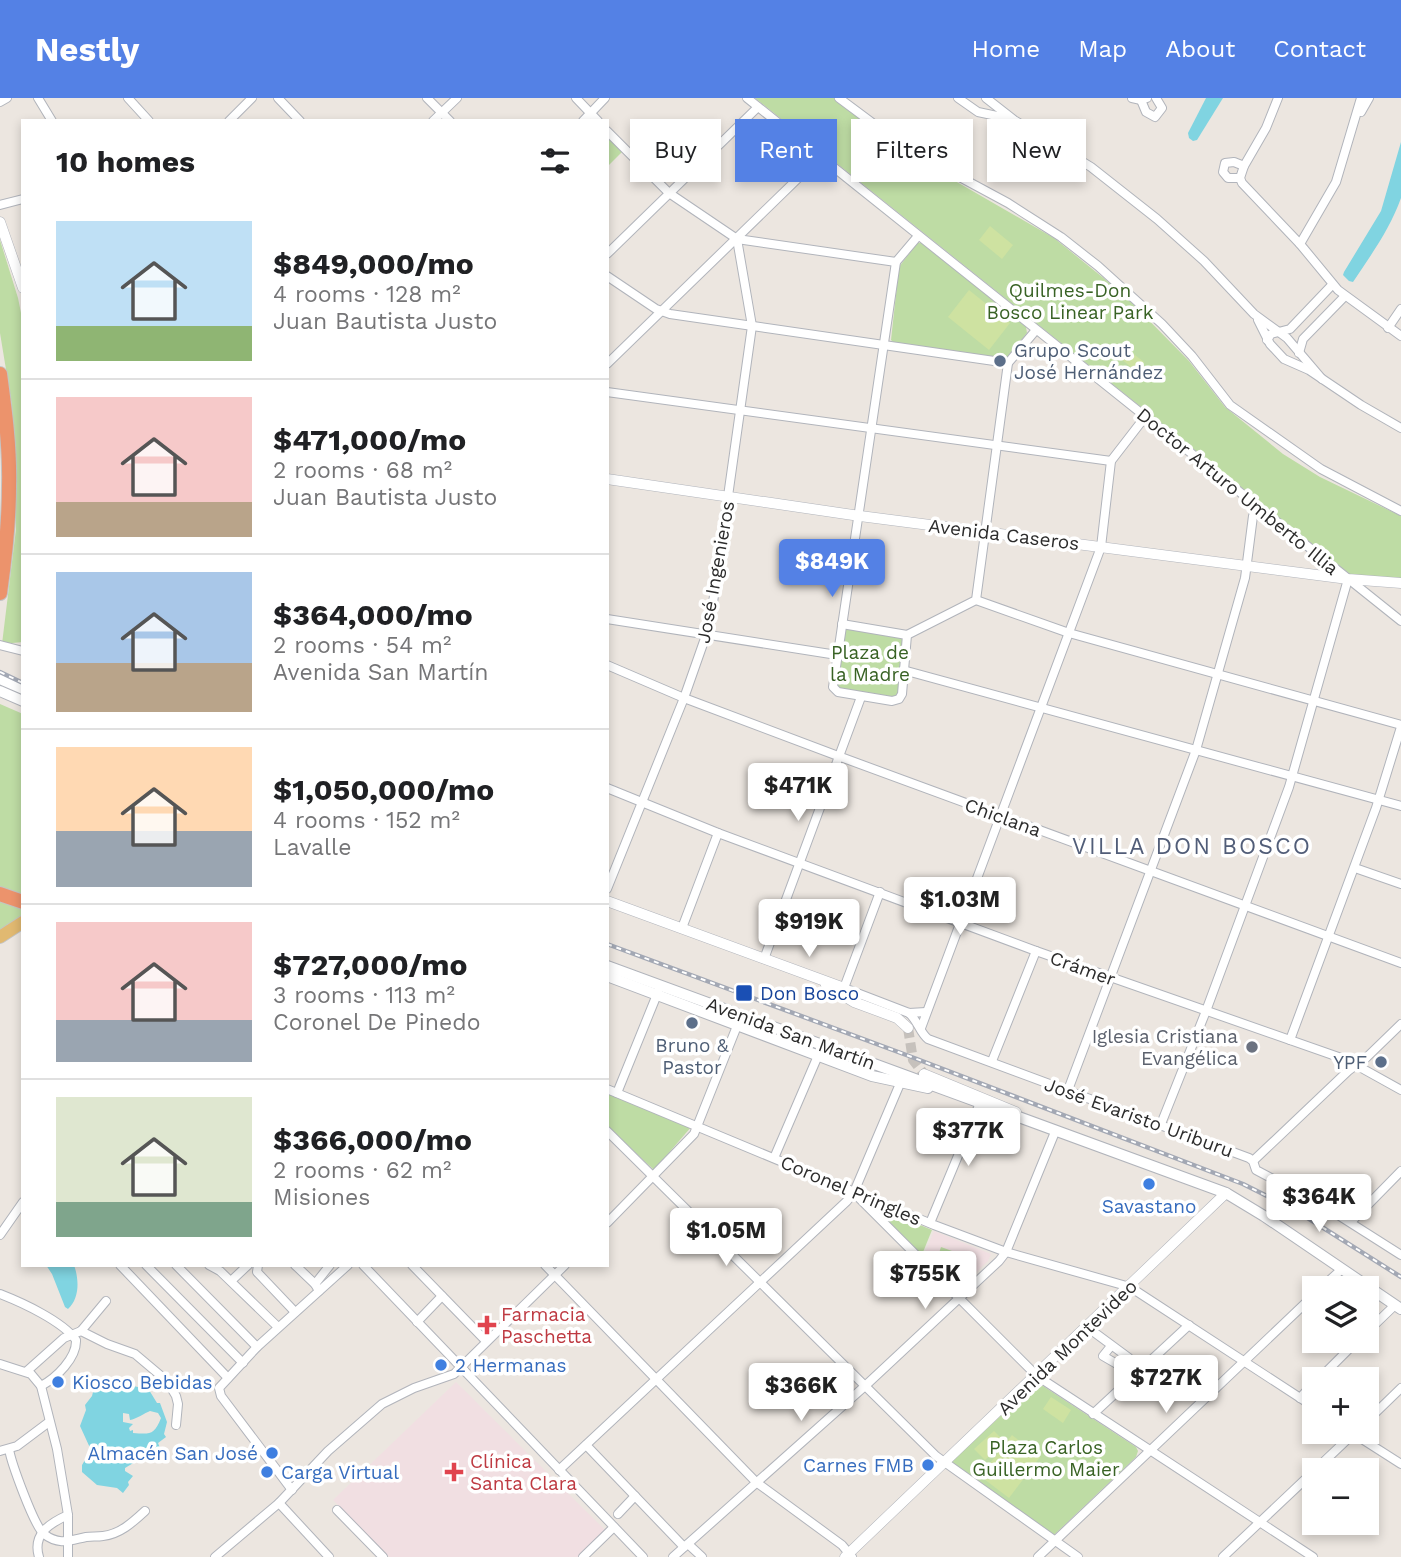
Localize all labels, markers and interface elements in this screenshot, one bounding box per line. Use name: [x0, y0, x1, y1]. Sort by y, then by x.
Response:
text: Nestly: [35, 30, 139, 69]
text: Home: [972, 35, 1040, 63]
text: Map: [1078, 35, 1127, 63]
text: About: [1165, 35, 1235, 63]
text: Contact: [1273, 35, 1366, 63]
chip: Buy: [630, 119, 721, 182]
chip: Rent: [735, 119, 837, 182]
chip: Filters: [851, 119, 973, 182]
chip: New: [987, 119, 1086, 182]
icon: filters: [536, 142, 574, 180]
text: 10 homes: [56, 144, 195, 179]
text: $849,000/mo: [273, 246, 474, 281]
icon: home: [112, 249, 196, 333]
park label: Quilmes-Don Bosco Linear Park: [987, 279, 1154, 324]
text: 4 rooms · 128 m²: [273, 281, 461, 308]
text: Juan Bautista Justo: [273, 308, 497, 335]
place label: Grupo Scout José Hernández: [1014, 339, 1163, 384]
marker: Grupo Scout José Hernández: [992, 353, 1008, 369]
street label: Doctor Arturo Umberto Illia: [1132, 403, 1343, 580]
text: $471,000/mo: [273, 422, 466, 457]
icon: home: [112, 425, 196, 509]
text: 2 rooms · 68 m²: [273, 457, 452, 484]
text: Juan Bautista Justo: [273, 484, 497, 511]
street label: José Ingenieros: [692, 499, 739, 645]
street label: Avenida Caseros: [927, 514, 1081, 555]
pin: $849K: [783, 540, 881, 599]
text: $849K: [795, 548, 869, 575]
text: $364,000/mo: [273, 597, 473, 632]
icon: home: [112, 600, 196, 684]
text: 2 rooms · 54 m²: [273, 632, 451, 659]
park label: Plaza de la Madre: [830, 641, 910, 686]
text: Avenida San Martín: [273, 659, 489, 686]
pin: $471K: [749, 764, 847, 823]
text: $1,050,000/mo: [273, 772, 494, 807]
text: $471K: [764, 772, 832, 799]
icon: home: [112, 775, 196, 859]
street label: Chiclana: [962, 793, 1044, 842]
text: 4 rooms · 152 m²: [273, 807, 460, 834]
district label: VILLA DON BOSCO: [1072, 833, 1312, 860]
text: Lavalle: [273, 834, 351, 861]
pin: $1.03M: [903, 878, 1017, 937]
text: $1.03M: [920, 886, 1000, 913]
pin: $919K: [760, 900, 858, 959]
text: $919K: [775, 908, 843, 935]
street label: Crámer: [1047, 946, 1119, 991]
text: $727,000/mo: [273, 947, 467, 982]
icon: home: [112, 950, 196, 1034]
text: 3 rooms · 113 m²: [273, 982, 455, 1009]
place label: Don Bosco: [760, 982, 859, 1005]
marker: Don Bosco: [734, 983, 754, 1003]
street label: Avenida San Martín: [703, 992, 878, 1075]
text: Coronel De Pinedo: [273, 1009, 481, 1036]
marker: Bruno & Pastor: [684, 1015, 700, 1031]
place label: Iglesia Cristiana Evangélica: [1092, 1025, 1238, 1070]
place label: Bruno & Pastor: [655, 1034, 729, 1079]
marker: Iglesia Cristiana Evangélica: [1244, 1039, 1260, 1055]
place label: YPF: [1333, 1051, 1367, 1074]
marker: YPF: [1373, 1054, 1389, 1070]
street label: José Evaristo Uriburu: [1041, 1073, 1236, 1162]
pin: $377K: [919, 1108, 1017, 1168]
text: $377K: [932, 1117, 1004, 1144]
text: $366,000/mo: [273, 1122, 472, 1157]
icon: home: [112, 1125, 196, 1209]
street label: Coronel Pringles: [777, 1150, 925, 1230]
text: 2 rooms · 62 m²: [273, 1157, 451, 1184]
pin: $364K: [1270, 1174, 1368, 1234]
marker: Savastano: [1141, 1176, 1157, 1192]
text: $364K: [1282, 1183, 1356, 1210]
text: Misiones: [273, 1184, 370, 1211]
place label: Savastano: [1102, 1195, 1196, 1218]
pin: $1.05M: [669, 1208, 783, 1268]
text: $1.05M: [686, 1217, 766, 1244]
pin: $755K: [876, 1252, 974, 1311]
text: $755K: [889, 1260, 961, 1287]
street label: Avenida Montevideo: [993, 1275, 1142, 1420]
map controls: [1302, 1276, 1379, 1535]
button: layers: [1302, 1276, 1379, 1353]
place label: Farmacia Paschetta: [501, 1303, 592, 1348]
marker: Farmacia Paschetta: [479, 1317, 495, 1333]
place label: 2 Hermanas: [455, 1354, 566, 1377]
pin: $727K: [1117, 1356, 1215, 1415]
marker: 2 Hermanas: [433, 1357, 449, 1373]
pin: $366K: [752, 1364, 850, 1423]
text: $727K: [1130, 1364, 1202, 1391]
button: +: [1302, 1367, 1379, 1444]
place label: Kiosco Bebidas: [72, 1371, 212, 1394]
text: $366K: [765, 1372, 837, 1399]
marker: Kiosco Bebidas: [50, 1374, 66, 1390]
park label: Plaza Carlos Guillermo Maier: [972, 1436, 1120, 1481]
place label: Almacén San José: [87, 1442, 258, 1465]
marker: Almacén San José: [264, 1445, 280, 1461]
place label: Clínica Santa Clara: [470, 1450, 577, 1495]
place label: Carnes FMB: [803, 1454, 914, 1477]
marker: Carnes FMB: [920, 1457, 936, 1473]
button: −: [1302, 1458, 1379, 1535]
place label: Carga Virtual: [281, 1461, 399, 1484]
marker: Clínica Santa Clara: [444, 1462, 464, 1482]
marker: Carga Virtual: [259, 1464, 275, 1480]

